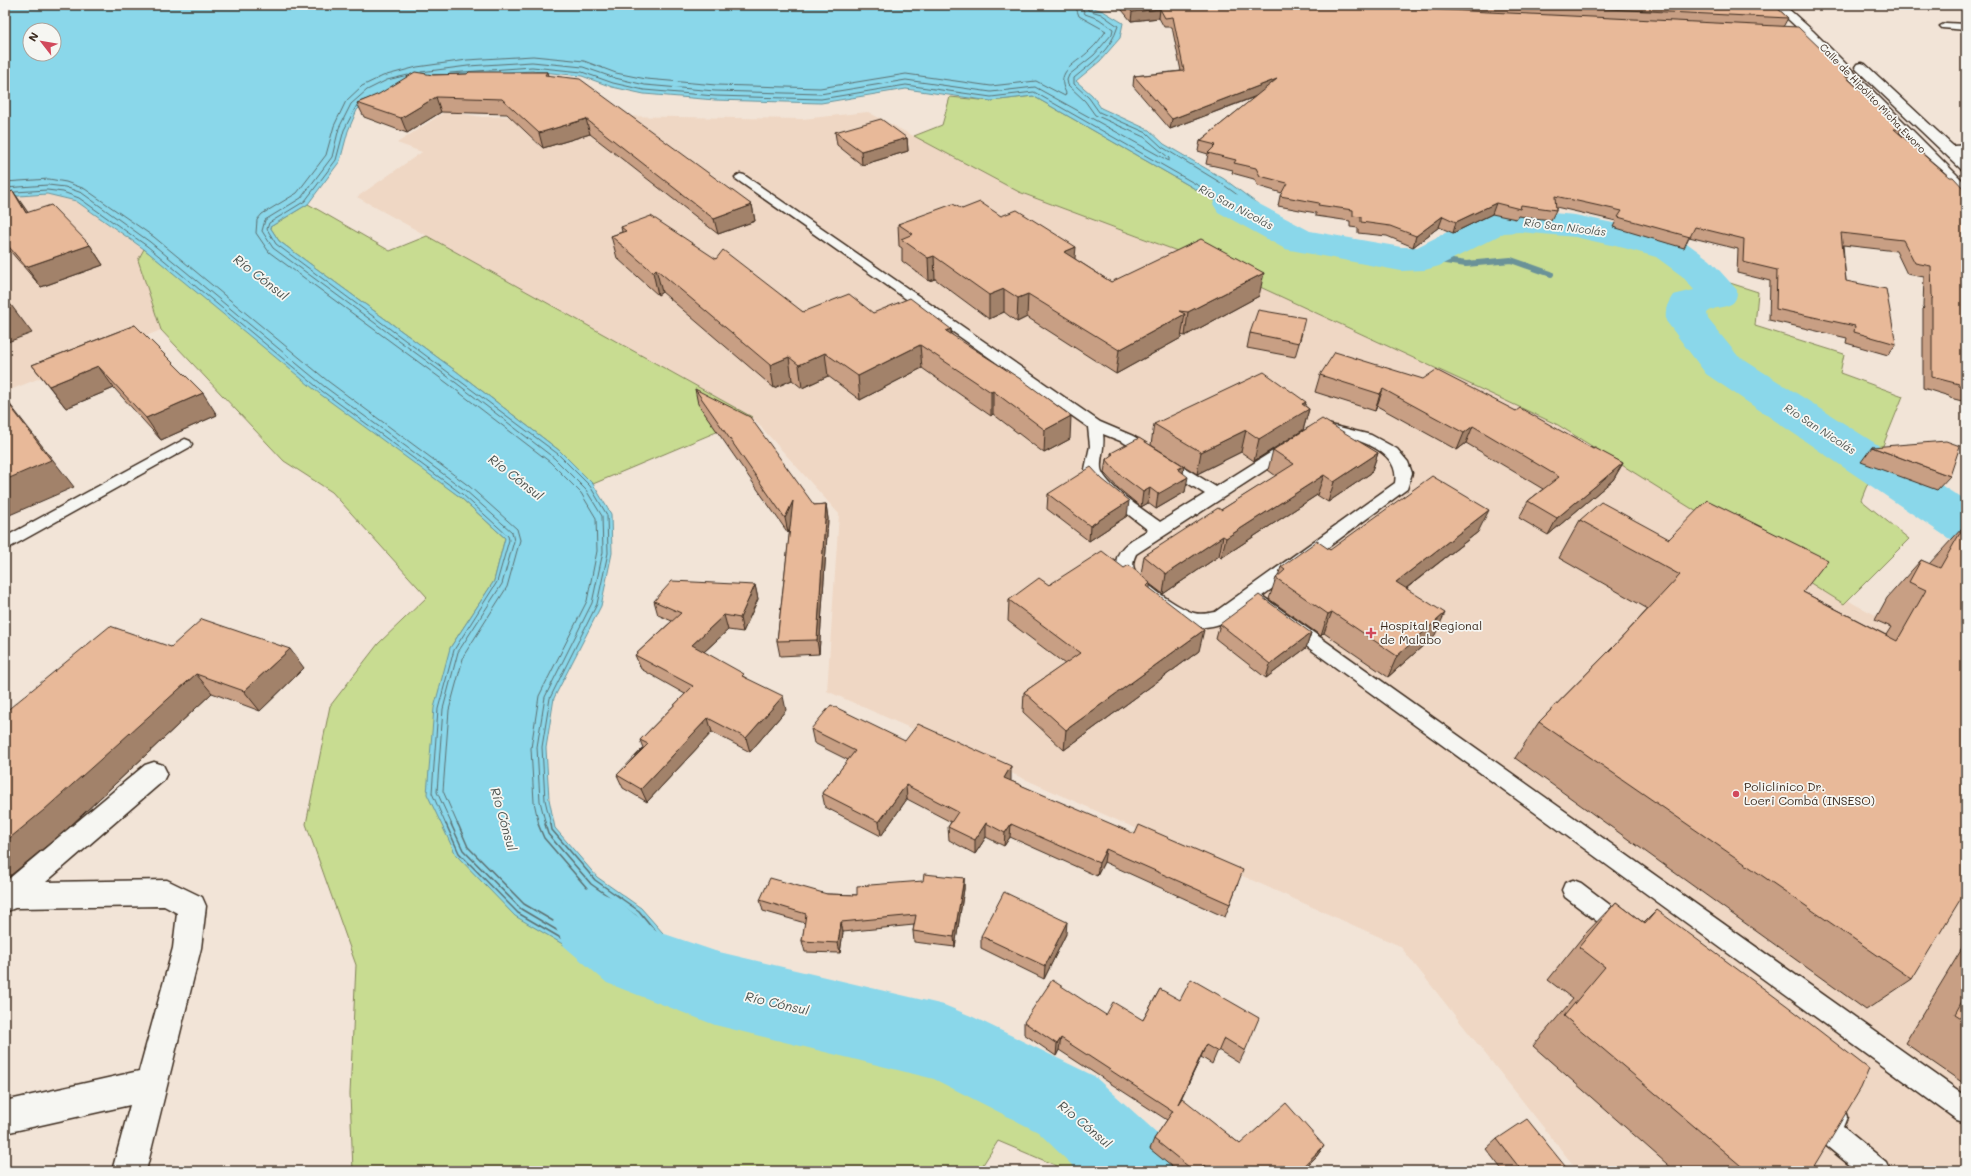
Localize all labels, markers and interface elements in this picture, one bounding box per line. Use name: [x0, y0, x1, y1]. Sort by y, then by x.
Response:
north arrow: [22, 22, 62, 62]
text: N: [24, 29, 42, 44]
street label: Calle de Hipólito Micha Eworo: [1817, 40, 1929, 156]
water label: Río San Nicolás: [1196, 181, 1276, 233]
water label: Río San Nicolás: [1523, 214, 1607, 239]
water label: Río Cónsul: [230, 250, 293, 304]
water label: Río San Nicolás: [1782, 400, 1859, 457]
water label: Río Cónsul: [485, 450, 548, 504]
place label: Hospital Regional de Malabo: [1380, 617, 1482, 647]
marker: Hospital Regional de Malabo: [1365, 627, 1377, 639]
place label: Policlínico Dr. Loeri Combá (INSESO): [1744, 778, 1875, 808]
water label: Río Cónsul: [487, 785, 522, 853]
marker: Policlínico Dr. Loeri Combá (INSESO): [1731, 789, 1741, 799]
water label: Río Cónsul: [743, 987, 811, 1018]
water label: Río Cónsul: [1055, 1096, 1116, 1152]

